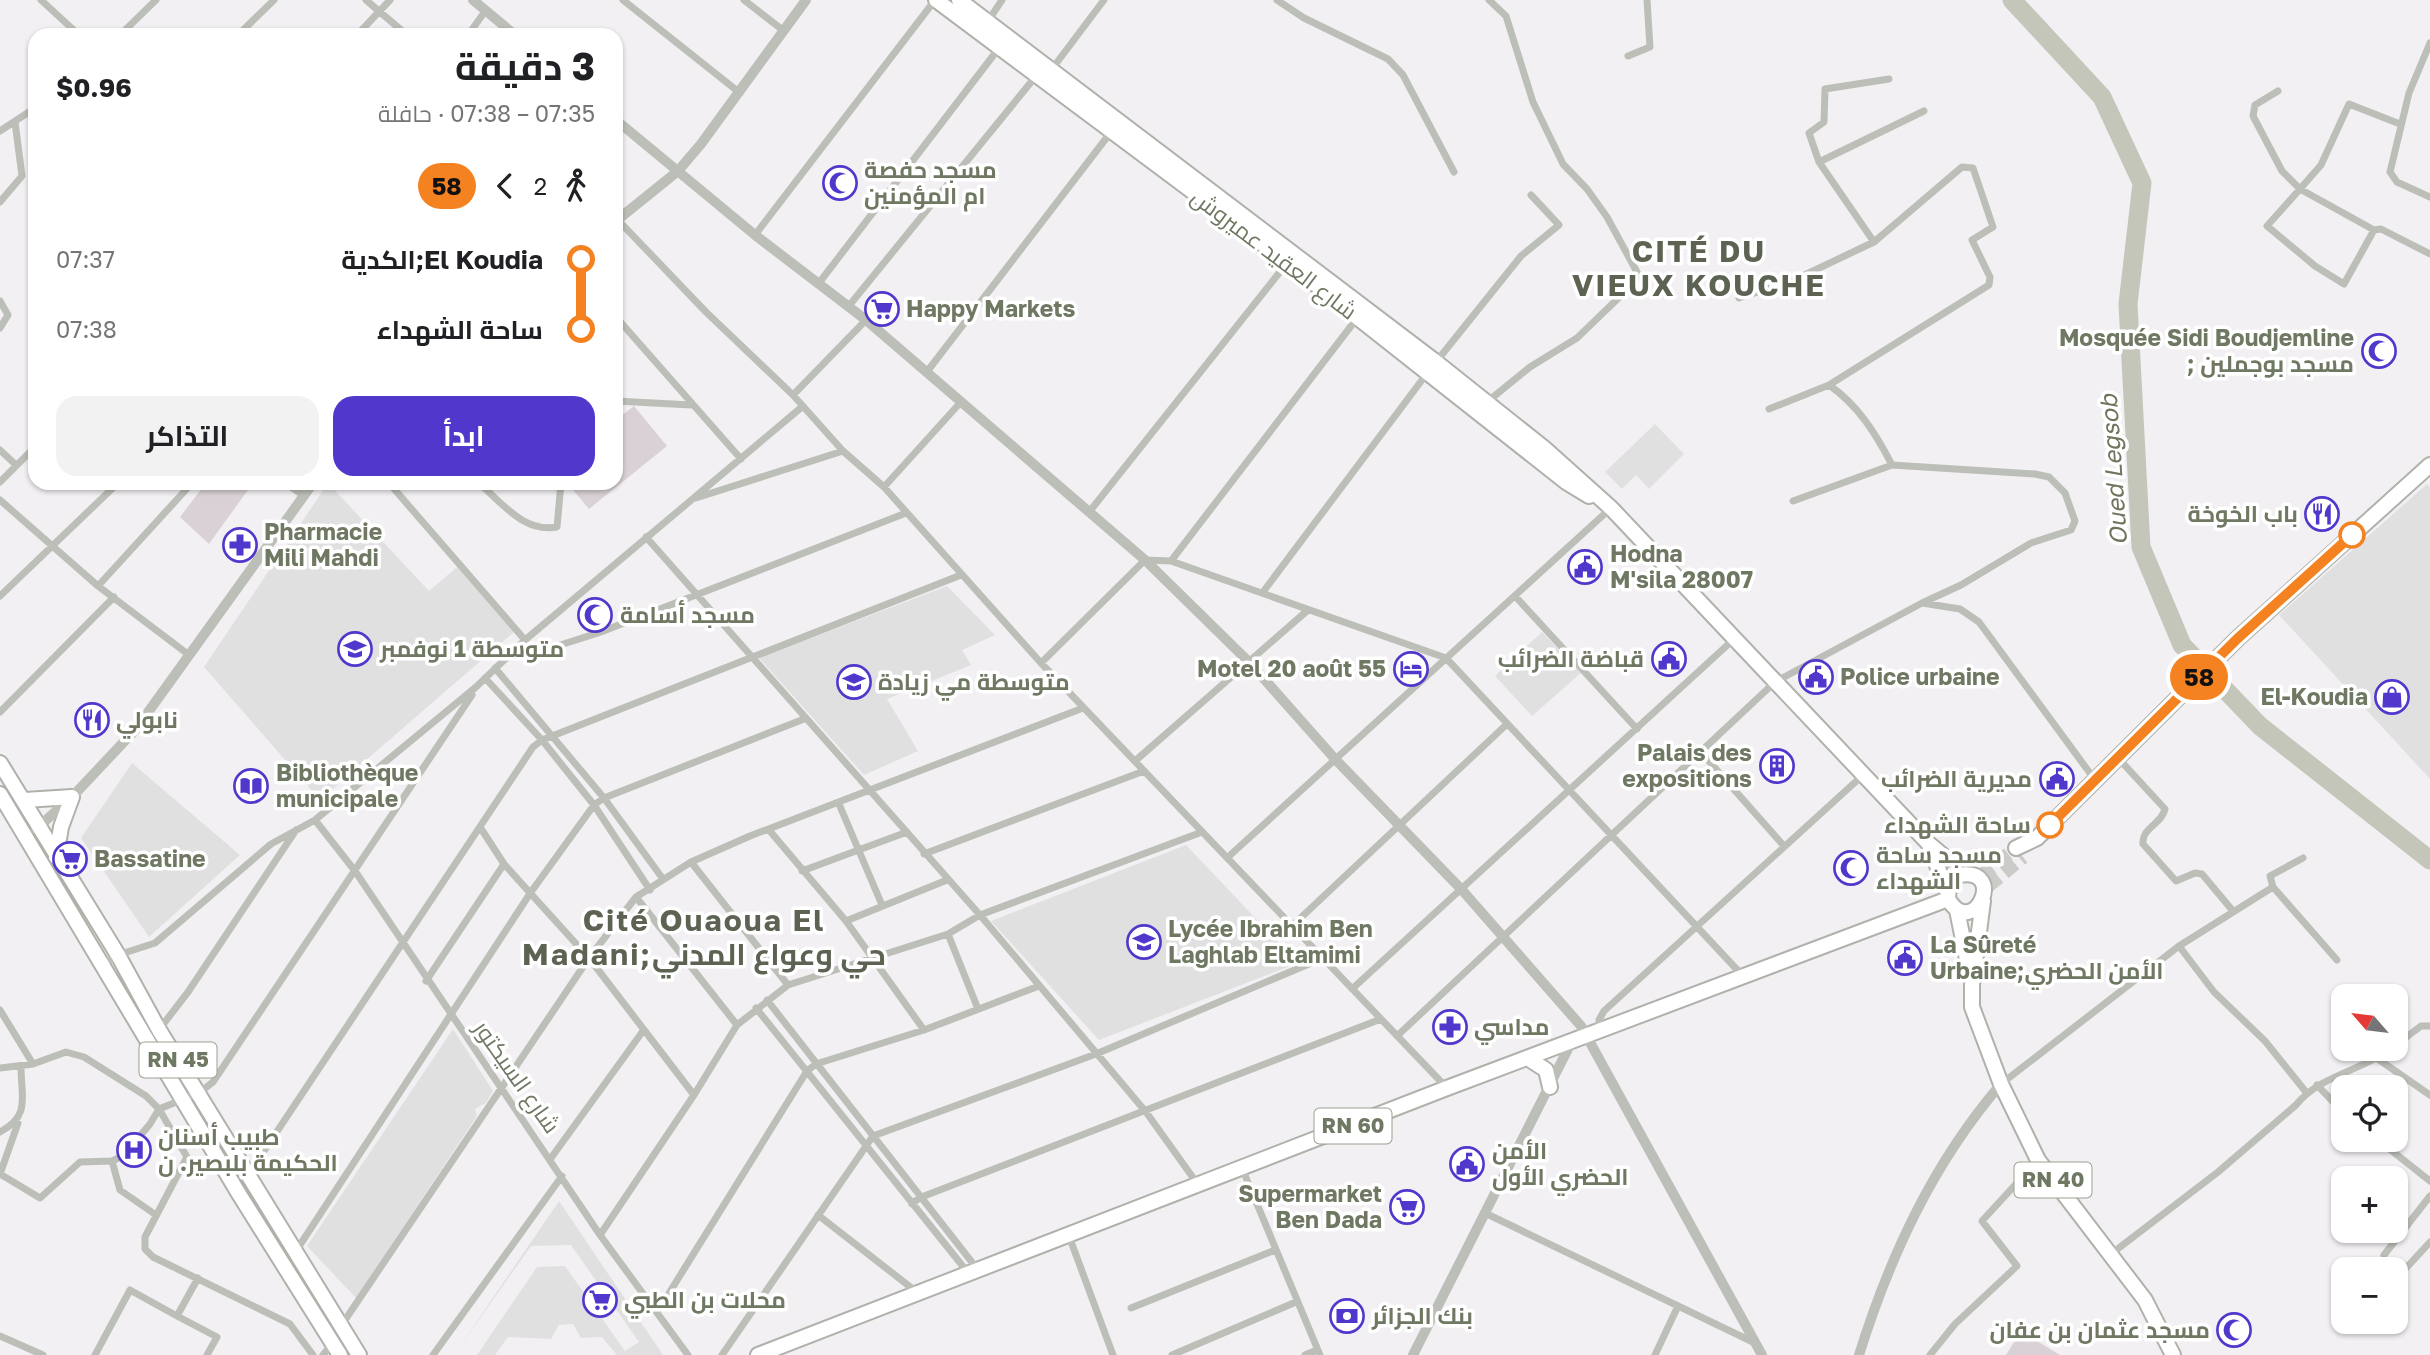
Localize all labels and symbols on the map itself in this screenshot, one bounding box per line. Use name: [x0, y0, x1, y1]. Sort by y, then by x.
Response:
place label: مسجد حفصة ام المؤمنين: [864, 155, 997, 212]
mosque icon: مسجد حفصة ام المؤمنين: [821, 164, 859, 202]
street label: شارع العقيد عميروش: [1184, 182, 1363, 327]
district label: CITÉ DU VIEUX KOUCHE: [1572, 233, 1826, 303]
supermarket icon: Happy Markets: [863, 290, 901, 328]
place label: Happy Markets: [906, 294, 1076, 322]
place label: Mosquée Sidi Boudjemline ; مسجد بوجملين: [2059, 323, 2354, 378]
mosque icon: Mosquée Sidi Boudjemline ; مسجد بوجملين: [2360, 332, 2398, 370]
water label: Oued Legsob: [2093, 391, 2133, 546]
restaurant icon: باب الخوخة: [2303, 495, 2341, 533]
place label: باب الخوخة: [2187, 499, 2298, 528]
place label: Pharmacie Mili Mahdi: [264, 517, 382, 571]
unlabelled marker: [2339, 522, 2365, 548]
pharmacy icon: Pharmacie Mili Mahdi: [221, 526, 259, 564]
place label: Hodna M'sila 28007: [1610, 539, 1753, 593]
public building icon: Hodna M'sila 28007: [1566, 548, 1604, 586]
mosque icon: مسجد أسامة: [576, 596, 614, 634]
place label: مسجد أسامة: [620, 600, 755, 628]
school or university icon: متوسطة 1 نوفمبر: [336, 630, 374, 668]
place label: متوسطة 1 نوفمبر: [379, 634, 564, 663]
public building icon: قباضة الضرائب: [1650, 640, 1688, 678]
place label: قباضة الضرائب: [1498, 644, 1644, 673]
hotel icon: Motel 20 août 55: [1392, 650, 1430, 688]
place label: Motel 20 août 55: [1197, 654, 1386, 682]
line badge: 58: [2168, 654, 2230, 700]
public building icon: Police urbaine: [1797, 658, 1835, 696]
place label: Police urbaine: [1840, 662, 1999, 690]
school or university icon: متوسطة مي زيادة: [835, 663, 873, 701]
place label: متوسطة مي زيادة: [878, 667, 1070, 701]
shop icon: El-Koudia: [2373, 678, 2411, 716]
place label: El-Koudia: [2260, 682, 2368, 710]
restaurant icon: نابولي: [73, 701, 111, 739]
place label: نابولي: [116, 705, 178, 739]
place label: Palais des expositions: [1622, 738, 1752, 792]
building icon: Palais des expositions: [1758, 747, 1796, 785]
place label: Bibliothèque municipale: [276, 758, 418, 812]
public building icon: مديرية الضرائب: [2038, 760, 2076, 798]
place label: مديرية الضرائب: [1881, 764, 2032, 793]
library icon: Bibliothèque municipale: [232, 767, 270, 805]
place label: ساحة الشهداء: [1884, 810, 2031, 839]
marker: ساحة الشهداء: [2037, 812, 2063, 838]
supermarket icon: Bassatine: [51, 840, 89, 878]
place label: مسجد ساحة الشهداء: [1876, 840, 2002, 895]
place label: Bassatine: [94, 844, 206, 872]
mosque icon: مسجد ساحة الشهداء: [1832, 849, 1870, 887]
district label: Cité Ouaoua El Madani;حي وعواع المدني: [522, 902, 886, 979]
place label: Lycée Ibrahim Ben Laghlab Eltamimi: [1168, 914, 1373, 968]
school or university icon: Lycée Ibrahim Ben Laghlab Eltamimi: [1125, 923, 1163, 961]
place label: La Sûreté Urbaine;الأمن الحضري: [1930, 930, 2164, 990]
public building icon: La Sûreté Urbaine;الأمن الحضري: [1886, 939, 1924, 977]
north arrow: [2331, 984, 2408, 1060]
pharmacy icon: مداسي: [1431, 1008, 1469, 1046]
place label: مداسي: [1474, 1012, 1549, 1045]
street label: شارع السيكتور: [465, 1013, 567, 1140]
road number: RN 45: [140, 1042, 216, 1078]
road number: RN 60: [1314, 1108, 1392, 1144]
place label: طبيب أسنان الحكيمة بلبصير. ن: [158, 1122, 338, 1177]
hospital icon: طبيب أسنان الحكيمة بلبصير. ن: [115, 1131, 153, 1169]
place label: الأمن الحضري الأول: [1492, 1136, 1629, 1196]
public building icon: الأمن الحضري الأول: [1448, 1145, 1486, 1183]
road number: RN 40: [2014, 1162, 2092, 1198]
place label: Supermarket Ben Dada: [1238, 1179, 1382, 1233]
supermarket icon: Supermarket Ben Dada: [1388, 1188, 1426, 1226]
supermarket icon: محلات بن الطبي: [581, 1281, 619, 1319]
place label: محلات بن الطبي: [624, 1285, 786, 1319]
bank icon: بنك الجزائر: [1328, 1297, 1366, 1335]
place label: بنك الجزائر: [1371, 1301, 1473, 1330]
mosque icon: مسجد عثمان بن عفان: [2215, 1311, 2253, 1349]
place label: مسجد عثمان بن عفان: [1990, 1315, 2210, 1344]

